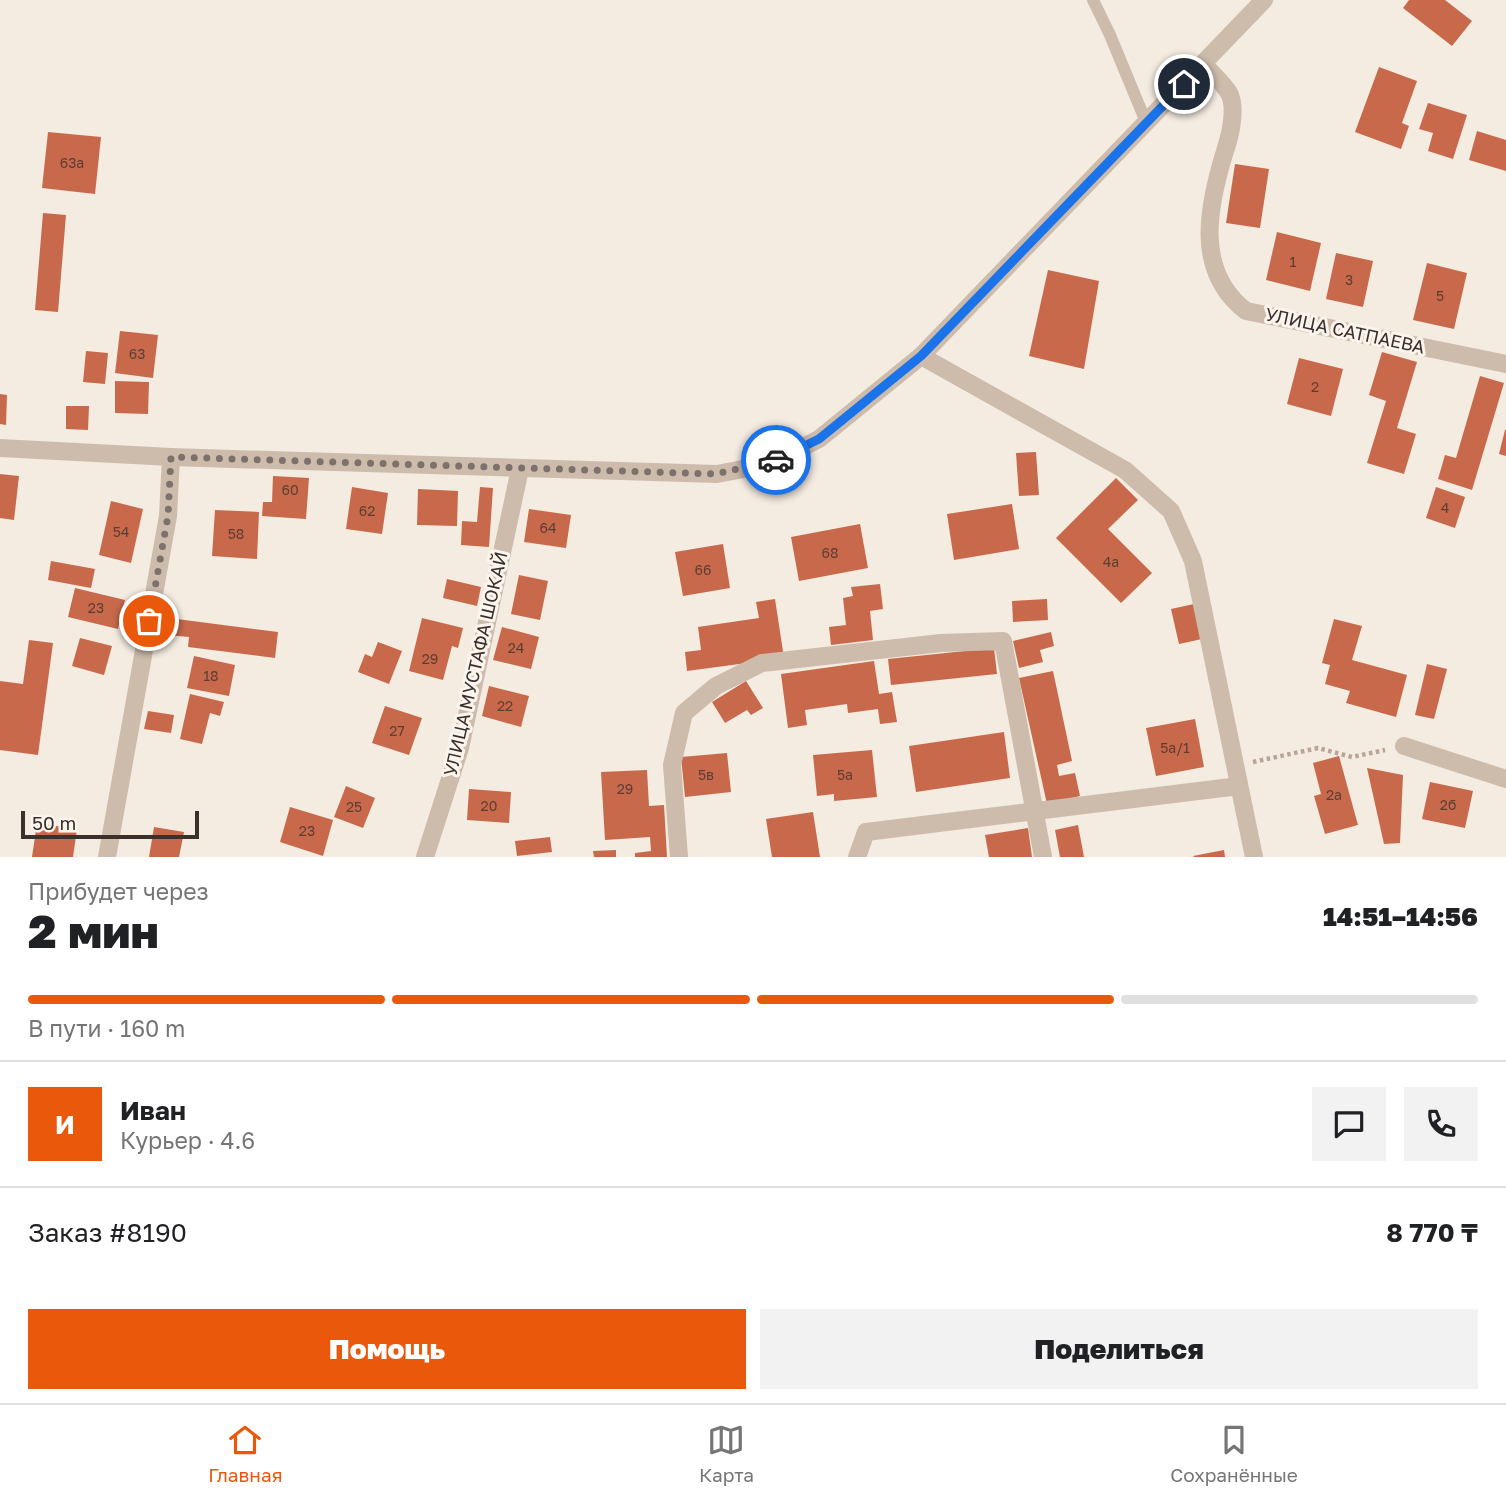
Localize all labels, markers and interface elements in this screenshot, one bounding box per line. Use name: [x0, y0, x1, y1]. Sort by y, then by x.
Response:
pin: [1154, 54, 1214, 114]
icon: home: [1165, 65, 1203, 103]
house number: 63а: [60, 154, 84, 171]
house number: 1: [1290, 253, 1297, 270]
house number: 3: [1345, 271, 1353, 288]
house number: 5: [1436, 287, 1444, 304]
street label: УЛИЦА САТПАЕВА: [1264, 302, 1427, 358]
house number: 63: [129, 345, 145, 362]
house number: 2: [1311, 378, 1319, 395]
courier: [741, 425, 811, 495]
icon: car: [757, 441, 795, 479]
house number: 60: [281, 481, 299, 498]
house number: 4: [1441, 499, 1449, 516]
house number: 62: [359, 502, 375, 519]
house number: 64: [539, 519, 557, 536]
house number: 54: [113, 523, 129, 540]
house number: 58: [228, 525, 244, 542]
house number: 68: [821, 544, 839, 561]
street label: УЛИЦА МУСТАФА ШОКАЙ: [438, 549, 512, 778]
house number: 4а: [1103, 553, 1119, 570]
house number: 66: [695, 561, 711, 578]
pin: [119, 591, 179, 651]
house number: 23: [88, 599, 104, 616]
icon: bag: [130, 602, 168, 640]
house number: 24: [508, 639, 524, 656]
house number: 29: [422, 650, 438, 667]
house number: 18: [203, 667, 219, 684]
house number: 22: [497, 697, 513, 714]
house number: 27: [389, 722, 405, 739]
house number: 5а/1: [1160, 739, 1190, 756]
house number: 5в: [698, 766, 714, 783]
house number: 5а: [837, 766, 853, 783]
house number: 29: [617, 780, 633, 797]
house number: 2а: [1326, 786, 1342, 803]
house number: 2б: [1440, 796, 1456, 813]
house number: 20: [481, 797, 497, 814]
house number: 25: [346, 798, 362, 815]
scale bar: [21, 808, 200, 840]
text: 50 m: [32, 811, 76, 834]
house number: 23: [299, 822, 315, 839]
text: Прибудет через: [28, 877, 209, 905]
text: 14:51–14:56: [1323, 901, 1478, 932]
text: 2 мин: [28, 903, 159, 958]
text: В пути · 160 m: [28, 1014, 185, 1042]
button: chat: [1312, 1087, 1386, 1161]
button: phone: [1404, 1087, 1478, 1161]
text: Иван: [120, 1095, 186, 1126]
text: И: [55, 1109, 75, 1140]
text: Курьер · 4.6: [120, 1126, 255, 1154]
text: Заказ #8190: [28, 1217, 187, 1248]
text: 8 770 ₸: [1386, 1217, 1478, 1248]
button: Помощь: [28, 1309, 746, 1389]
button: Поделиться: [760, 1309, 1478, 1389]
tab: Главная: [208, 1421, 282, 1486]
tab: Карта: [699, 1421, 754, 1486]
tab: Сохранённые: [1170, 1421, 1298, 1486]

